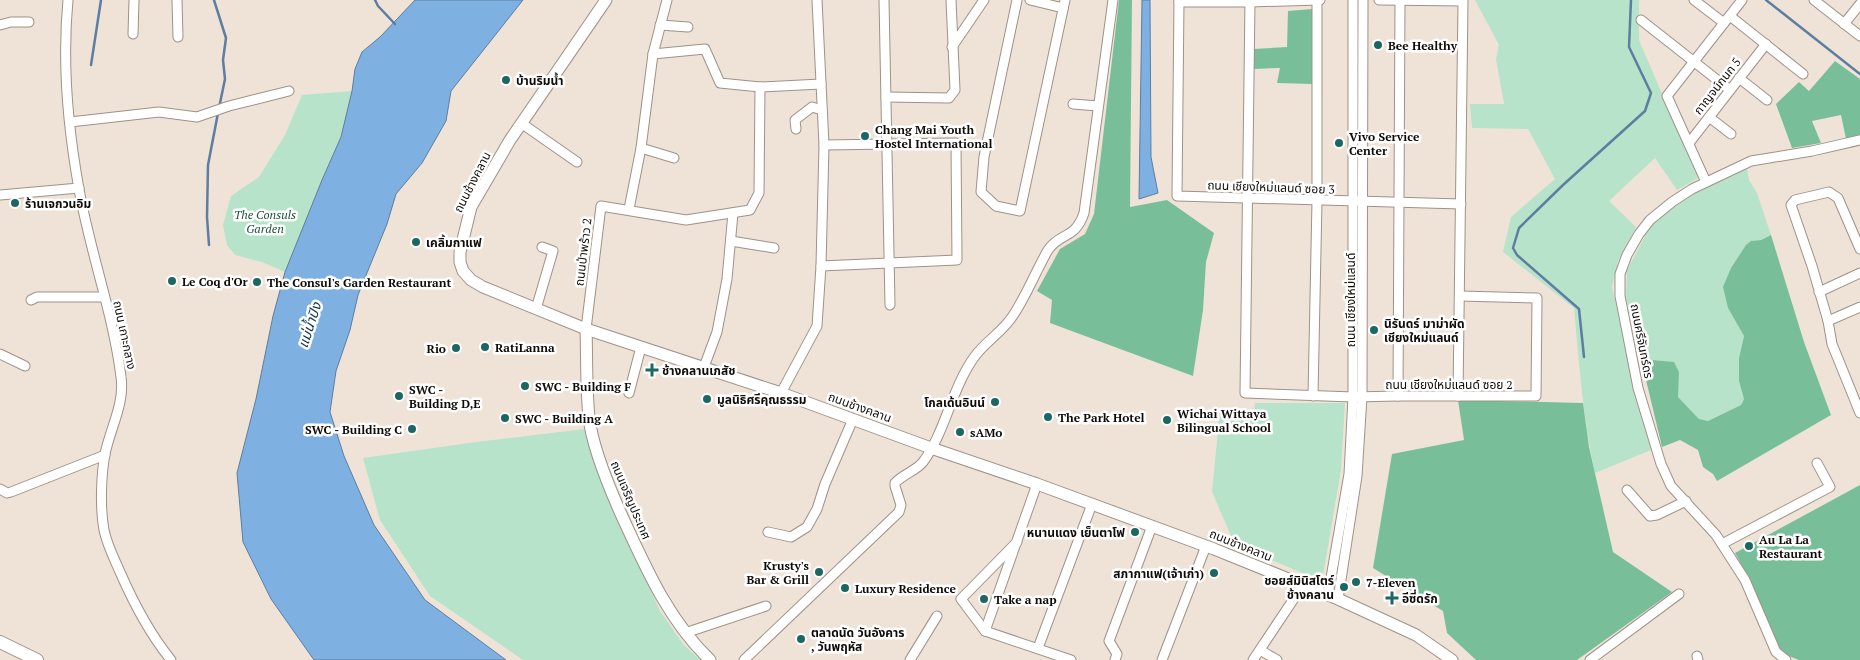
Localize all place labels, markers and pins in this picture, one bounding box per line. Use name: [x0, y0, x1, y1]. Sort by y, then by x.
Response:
place label: Bee Healthy: [1388, 38, 1458, 53]
marker: Bee Healthy: [1372, 39, 1384, 51]
place label: บ้านริมน้ำ: [516, 72, 564, 88]
marker: บ้านริมน้ำ: [500, 74, 512, 86]
place label: Chang Mai Youth Hostel International: [875, 122, 993, 151]
place label: Vivo Service Center: [1349, 129, 1420, 158]
marker: Chang Mai Youth Hostel International: [859, 130, 871, 142]
marker: Vivo Service Center: [1333, 137, 1345, 149]
place label: ร้านเจกวนอิม: [25, 196, 91, 211]
marker: ร้านเจกวนอิม: [9, 197, 21, 209]
place label: เคลิ้มกาแฟ: [426, 234, 482, 250]
marker: เคลิ้มกาแฟ: [410, 236, 422, 248]
place label: Le Coq d'Or: [182, 274, 249, 289]
marker: Le Coq d'Or: [166, 275, 178, 287]
place label: The Consul's Garden Restaurant: [267, 275, 451, 290]
marker: The Consul's Garden Restaurant: [251, 276, 263, 288]
place label: นิรันดร์ มาม่าผัด เชียงใหม่แลนด์: [1384, 316, 1465, 345]
marker: นิรันดร์ มาม่าผัด เชียงใหม่แลนด์: [1368, 324, 1380, 336]
place label: RatiLanna: [495, 340, 555, 355]
place label: Rio: [427, 341, 446, 356]
marker: RatiLanna: [479, 341, 491, 353]
marker: Rio: [450, 342, 462, 354]
place label: ช้างคลานเภสัช: [662, 363, 735, 378]
marker: ช้างคลานเภสัช: [646, 364, 658, 376]
place label: SWC - Building F: [535, 379, 631, 394]
marker: SWC - Building F: [519, 380, 531, 392]
place label: SWC - Building D,E: [409, 382, 481, 411]
marker: SWC - Building D,E: [393, 390, 405, 402]
place label: มูลนิธิศรีคุณธรรม: [717, 392, 806, 408]
marker: มูลนิธิศรีคุณธรรม: [701, 393, 713, 405]
place label: โกลเด้นอินน์: [924, 395, 985, 410]
marker: โกลเด้นอินน์: [989, 396, 1001, 408]
place label: Wichai Wittaya Bilingual School: [1177, 406, 1271, 435]
place label: The Park Hotel: [1058, 410, 1145, 425]
place label: SWC - Building A: [515, 411, 613, 426]
marker: The Park Hotel: [1042, 411, 1054, 423]
marker: SWC - Building A: [499, 412, 511, 424]
marker: Wichai Wittaya Bilingual School: [1161, 414, 1173, 426]
place label: SWC - Building C: [305, 422, 402, 437]
marker: SWC - Building C: [406, 423, 418, 435]
place label: sAMo: [970, 425, 1002, 440]
marker: sAMo: [954, 426, 966, 438]
place label: หนานแดง เย็นตาโฟ: [1027, 525, 1125, 540]
marker: หนานแดง เย็นตาโฟ: [1129, 526, 1141, 538]
place label: Au La La Restaurant: [1759, 532, 1822, 561]
marker: Au La La Restaurant: [1743, 540, 1755, 552]
place label: Krusty's Bar & Grill: [746, 558, 810, 587]
marker: Krusty's Bar & Grill: [813, 566, 825, 578]
place label: สภากาแฟ(เจ้าเก่า): [1113, 566, 1204, 581]
marker: สภากาแฟ(เจ้าเก่า): [1208, 567, 1220, 579]
place label: ชอยส์มินิสโตร์ ช้างคลาน: [1264, 573, 1334, 602]
place label: 7-Eleven: [1366, 575, 1416, 590]
marker: 7-Eleven: [1350, 576, 1362, 588]
place label: Luxury Residence: [855, 581, 956, 596]
marker: ชอยส์มินิสโตร์ ช้างคลาน: [1338, 581, 1350, 593]
marker: Luxury Residence: [839, 582, 851, 594]
place label: อีซี่ดรัก: [1402, 589, 1438, 606]
place label: Take a nap: [994, 592, 1056, 607]
marker: อีซี่ดรัก: [1386, 592, 1398, 604]
marker: Take a nap: [978, 593, 990, 605]
place label: ตลาดนัด วันอังคาร , วันพฤหัส: [811, 625, 905, 654]
marker: ตลาดนัด วันอังคาร , วันพฤหัส: [795, 633, 807, 645]

